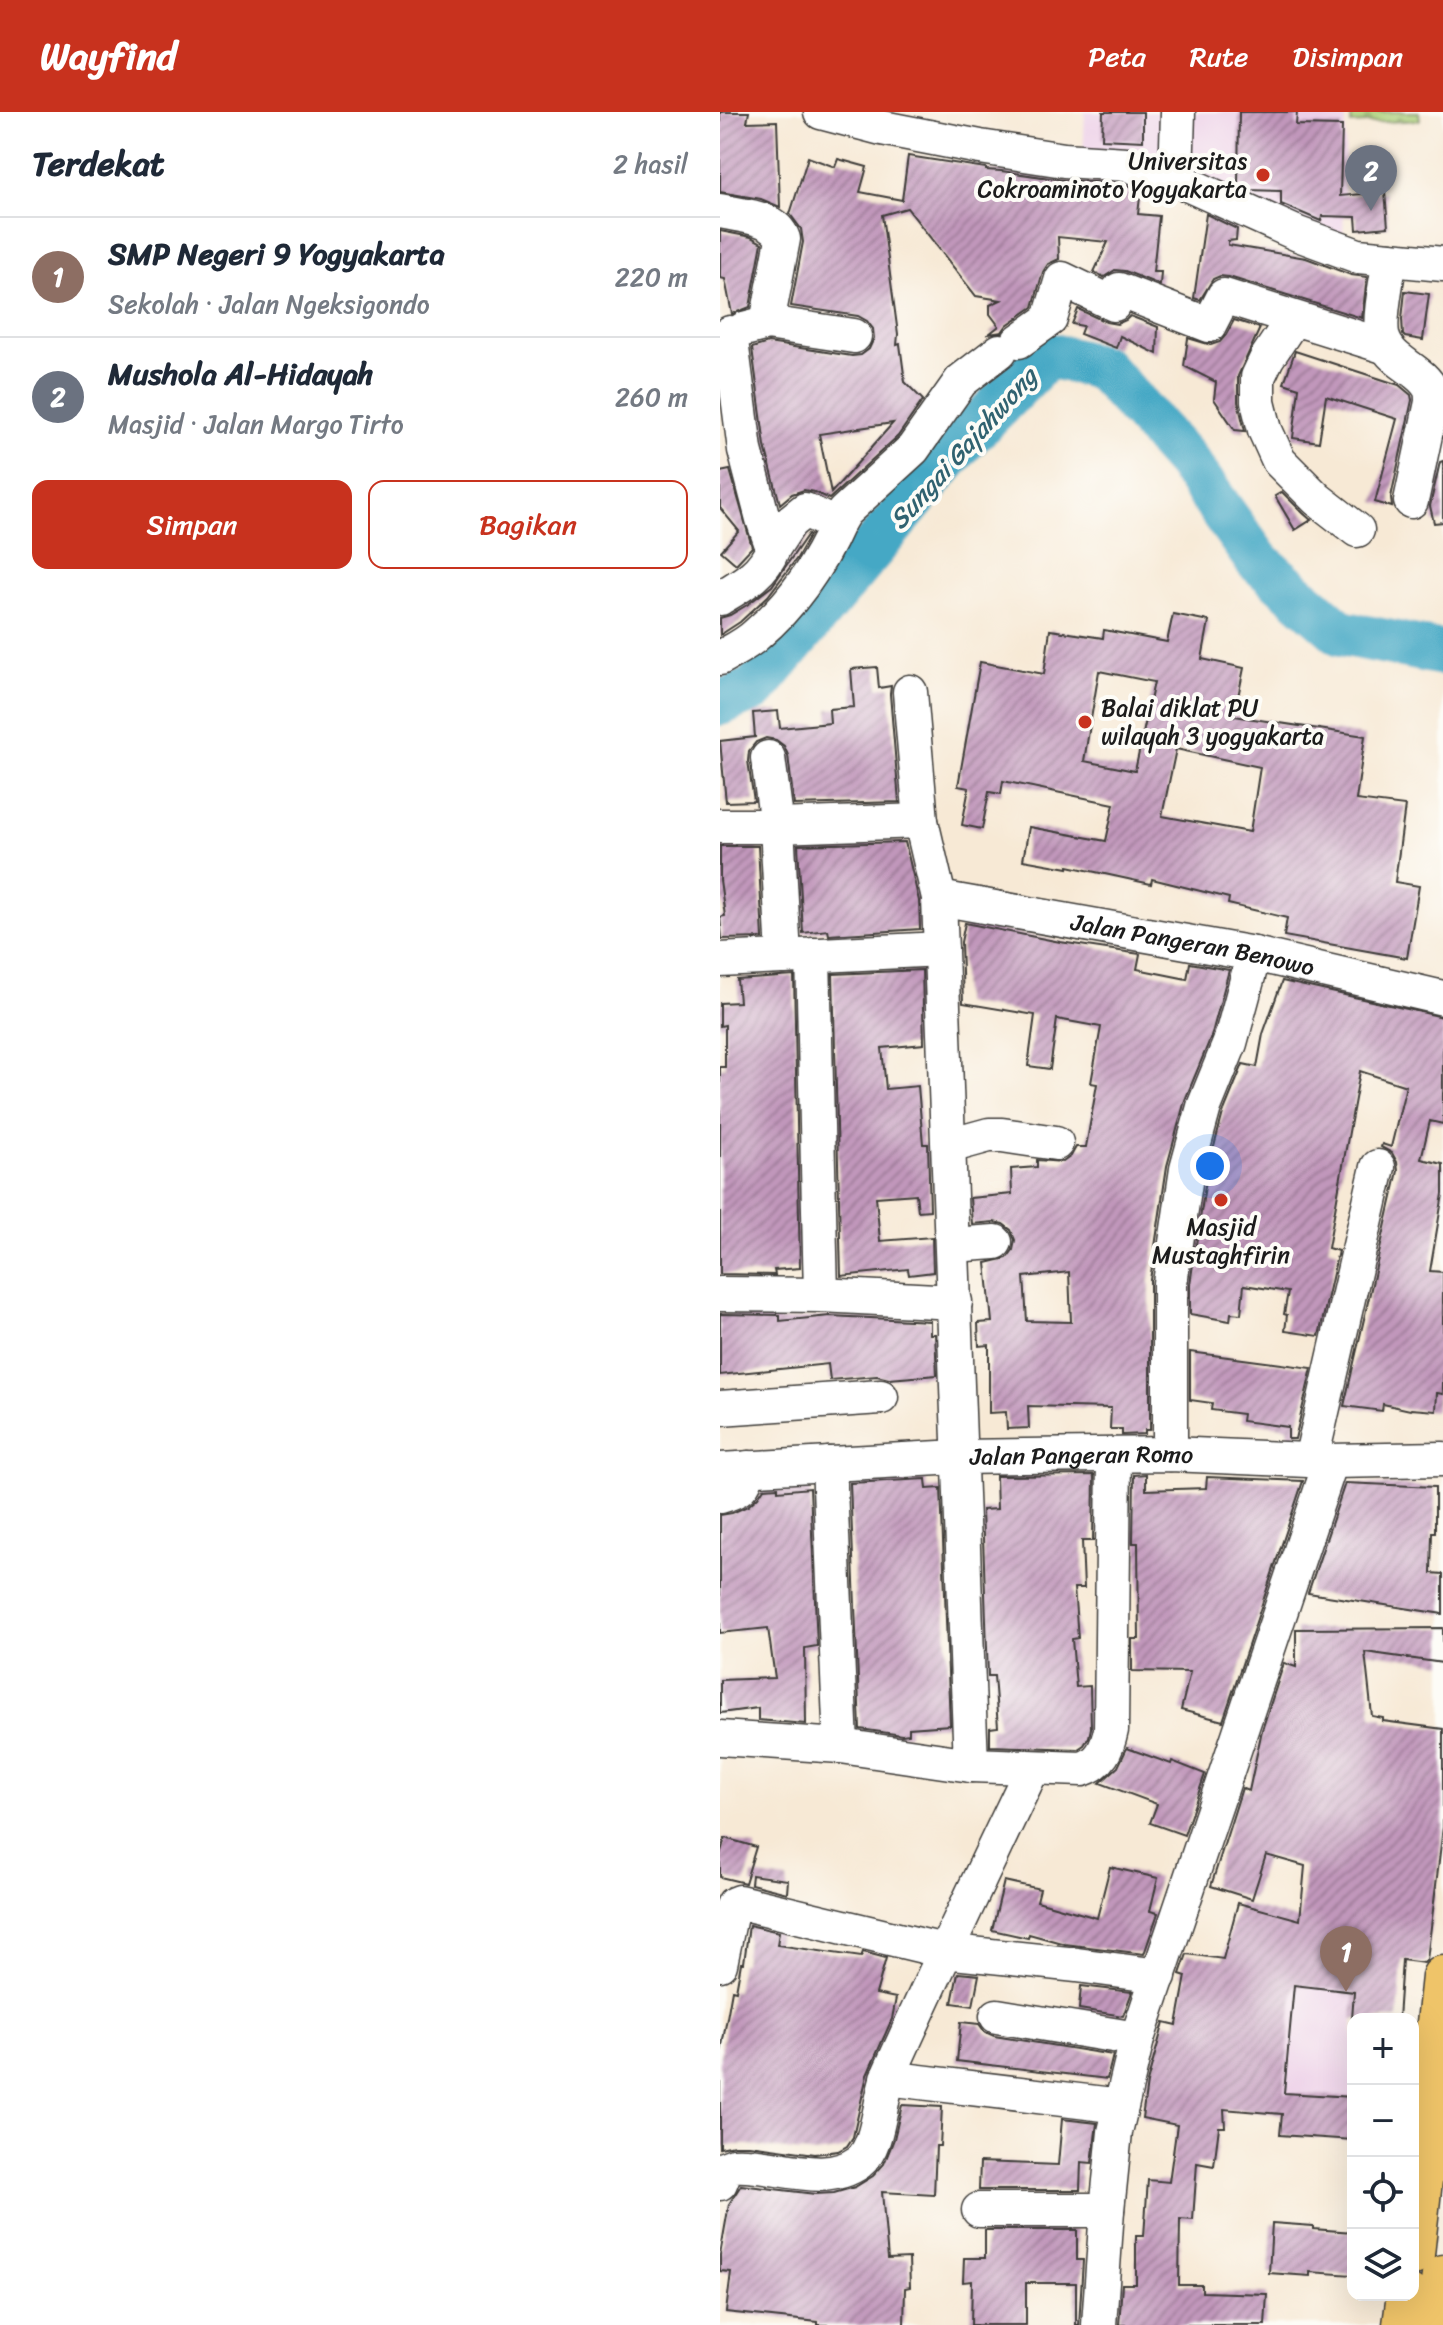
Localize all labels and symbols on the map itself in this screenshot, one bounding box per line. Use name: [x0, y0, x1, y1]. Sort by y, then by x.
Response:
place label: Universitas Cokroaminoto Yogyakarta: [978, 140, 1247, 210]
pin: 2: [1345, 145, 1397, 211]
marker: Universitas Cokroaminoto Yogyakarta: [1254, 166, 1272, 184]
water label: Sungai Gajahwong: [877, 355, 1050, 540]
place label: Balai diklat PU wilayah 3 yogyakarta: [1101, 687, 1324, 757]
marker: Balai diklat PU wilayah 3 yogyakarta: [1076, 713, 1094, 731]
street label: Jalan Pangeran Benowo: [1067, 901, 1319, 988]
your location: [1190, 1146, 1230, 1186]
marker: Masjid Mustaghfirin: [1212, 1191, 1230, 1209]
place label: Masjid Mustaghfirin: [1152, 1206, 1290, 1276]
street label: Jalan Pangeran Romo: [969, 1433, 1194, 1478]
pin: 1: [1320, 1926, 1372, 1992]

